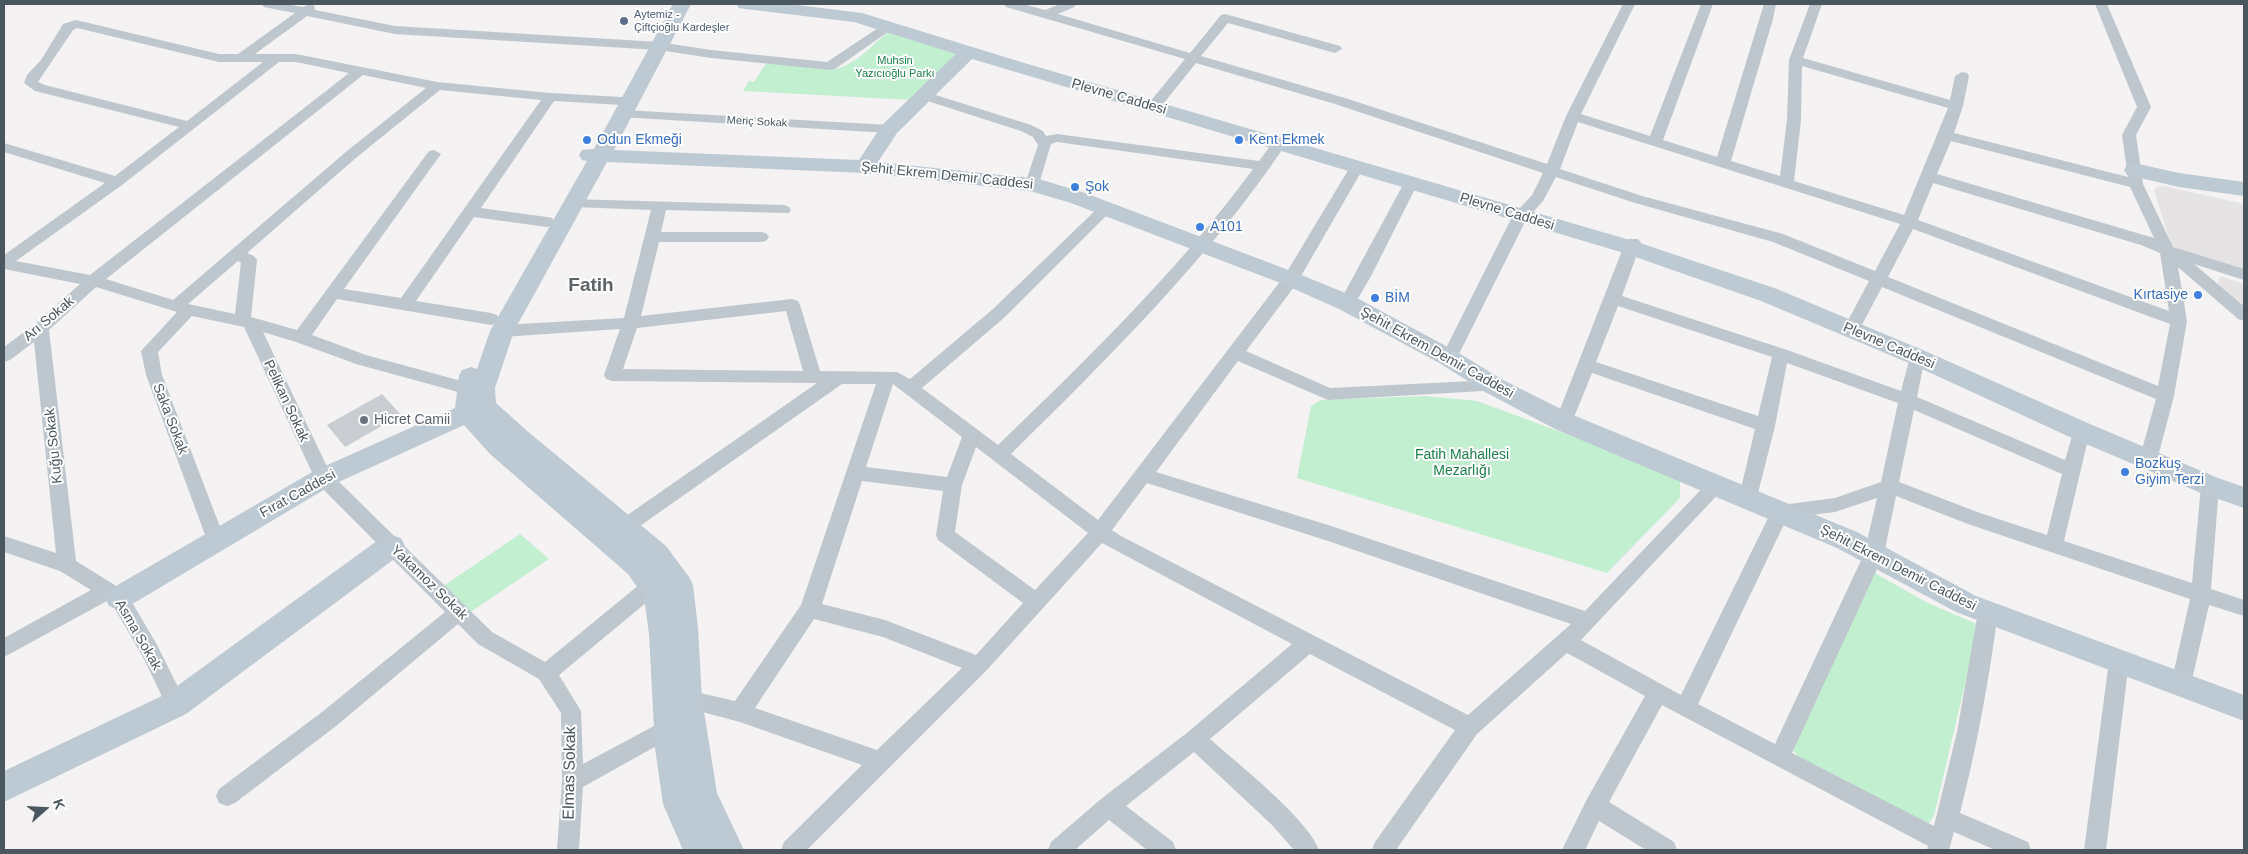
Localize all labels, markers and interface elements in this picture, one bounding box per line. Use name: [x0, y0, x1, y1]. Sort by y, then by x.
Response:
place label: Aytemiz - Çiftçioğlu Kardeşler: [634, 8, 729, 34]
marker: Aytemiz - Çiftçioğlu Kardeşler: [618, 15, 630, 27]
park label: Muhsin Yazıcıoğlu Parkı: [855, 54, 935, 80]
street label: Plevne Caddesi: [1070, 75, 1168, 119]
street label: Meriç Sokak: [726, 114, 788, 130]
place label: Odun Ekmeği: [597, 132, 682, 148]
place label: Kent Ekmek: [1249, 132, 1324, 148]
marker: Odun Ekmeği: [581, 134, 593, 146]
marker: Kent Ekmek: [1233, 134, 1245, 146]
street label: Şehit Ekrem Demir Caddesi: [860, 159, 1034, 193]
place label: Şok: [1085, 179, 1109, 195]
marker: Şok: [1069, 181, 1081, 193]
street label: Plevne Caddesi: [1458, 190, 1556, 234]
place label: A101: [1210, 219, 1243, 235]
marker: A101: [1194, 221, 1206, 233]
district label: Fatih: [568, 275, 614, 297]
place label: Kırtasiye: [2134, 287, 2188, 303]
marker: Kırtasiye: [2192, 289, 2204, 301]
place label: BİM: [1385, 290, 1410, 306]
marker: BİM: [1369, 292, 1381, 304]
street label: Arı Sokak: [20, 293, 78, 345]
street label: Şehit Ekrem Demir Caddesi: [1357, 304, 1517, 402]
street label: Plevne Caddesi: [1841, 319, 1937, 373]
street label: Pelikan Sokak: [260, 357, 312, 445]
street label: Saka Sokak: [149, 381, 191, 457]
street label: Kuğu Sokak: [42, 408, 66, 484]
place label: Hicret Camii: [374, 412, 450, 428]
marker: Hicret Camii: [358, 414, 370, 426]
park label: Fatih Mahallesi Mezarlığı: [1415, 447, 1509, 480]
place label: Bozkuş Giyim Terzi: [2135, 456, 2204, 488]
street label: Fırat Caddesi: [257, 466, 339, 522]
marker: Bozkuş Giyim Terzi: [2119, 466, 2131, 478]
street label: Şehit Ekrem Demir Caddesi: [1817, 521, 1979, 615]
street label: Yakamoz Sokak: [387, 542, 471, 624]
street label: Asma Sokak: [111, 597, 165, 673]
street label: Elmas Sokak: [560, 726, 580, 820]
north arrow: [20, 784, 70, 834]
text: K: [50, 797, 68, 812]

